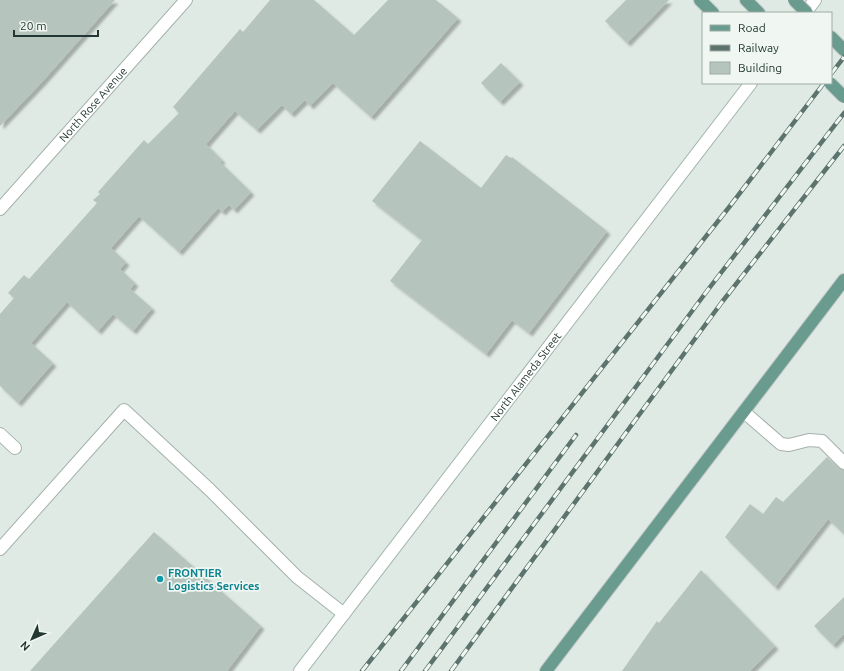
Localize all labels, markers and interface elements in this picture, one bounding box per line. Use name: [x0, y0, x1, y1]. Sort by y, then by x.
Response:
scale bar: [14, 12, 98, 38]
legend: [702, 12, 832, 84]
text: 20 m: [20, 19, 47, 32]
text: Road: [738, 21, 766, 34]
text: Railway: [738, 41, 779, 54]
text: Building: [738, 61, 782, 74]
street label: North Rose Avenue: [57, 65, 129, 144]
street label: North Alameda Street: [488, 329, 564, 423]
place label: FRONTIER Logistics Services: [168, 567, 259, 592]
marker: FRONTIER Logistics Services: [155, 574, 165, 584]
north arrow: [12, 619, 52, 659]
text: N: [18, 639, 32, 653]

